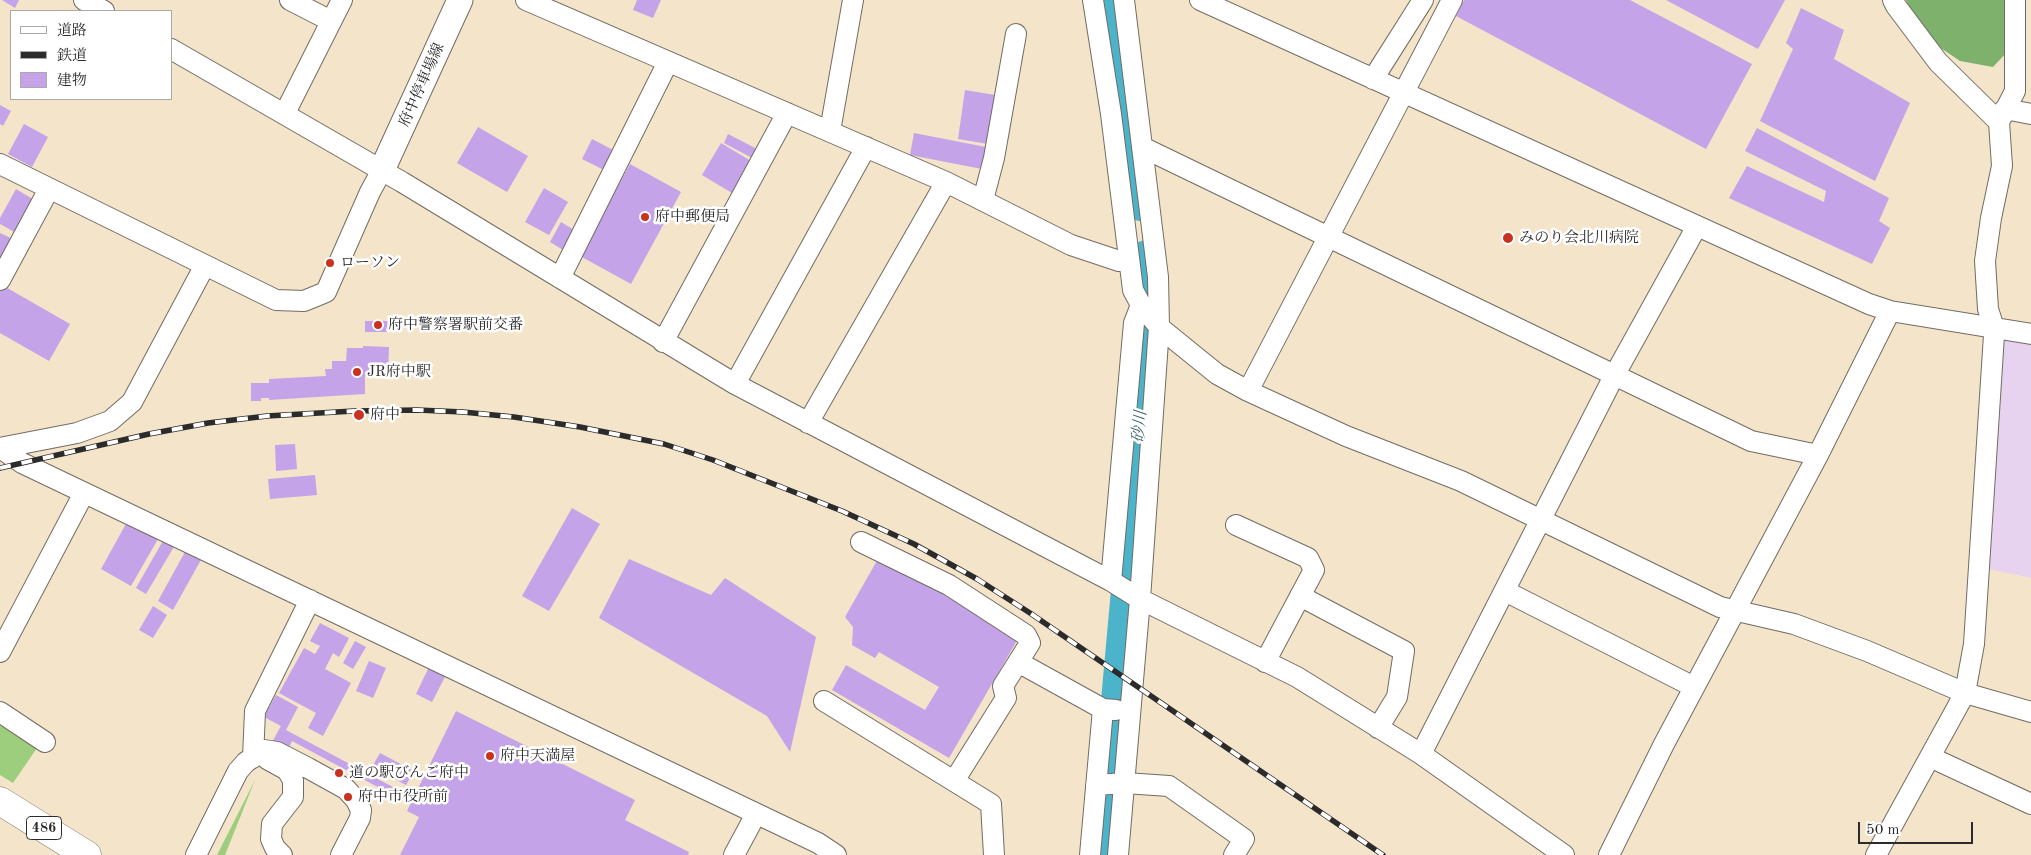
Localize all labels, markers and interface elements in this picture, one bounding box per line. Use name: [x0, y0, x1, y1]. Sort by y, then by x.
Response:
legend: [10, 10, 172, 100]
text: 道路: [57, 24, 87, 39]
street label: 府中停車場線: [395, 40, 449, 130]
text: 鉄道: [57, 49, 87, 64]
text: 建物: [57, 74, 87, 89]
place label: 府中郵便局: [655, 208, 730, 226]
marker: 府中郵便局: [639, 211, 651, 223]
place label: みのり会北川病院: [1519, 229, 1639, 247]
marker: みのり会北川病院: [1501, 231, 1515, 245]
place label: ローソン: [340, 254, 400, 272]
marker: ローソン: [324, 257, 336, 269]
place label: 府中警察署駅前交番: [388, 316, 523, 334]
marker: 府中警察署駅前交番: [372, 319, 384, 331]
place label: JR府中駅: [367, 363, 431, 381]
marker: JR府中駅: [351, 366, 363, 378]
place label: 府中: [370, 406, 400, 424]
marker: 府中: [352, 408, 366, 422]
water label: 砂川: [1129, 410, 1151, 444]
place label: 府中天満屋: [500, 747, 575, 765]
marker: 府中天満屋: [484, 750, 496, 762]
place label: 道の駅びんご府中: [349, 764, 469, 782]
marker: 道の駅びんご府中: [333, 767, 345, 779]
place label: 府中市役所前: [358, 788, 448, 806]
marker: 府中市役所前: [342, 791, 354, 803]
scale bar: [1861, 812, 1976, 844]
road number: 486: [27, 816, 62, 840]
text: 50 m: [1866, 823, 1900, 838]

